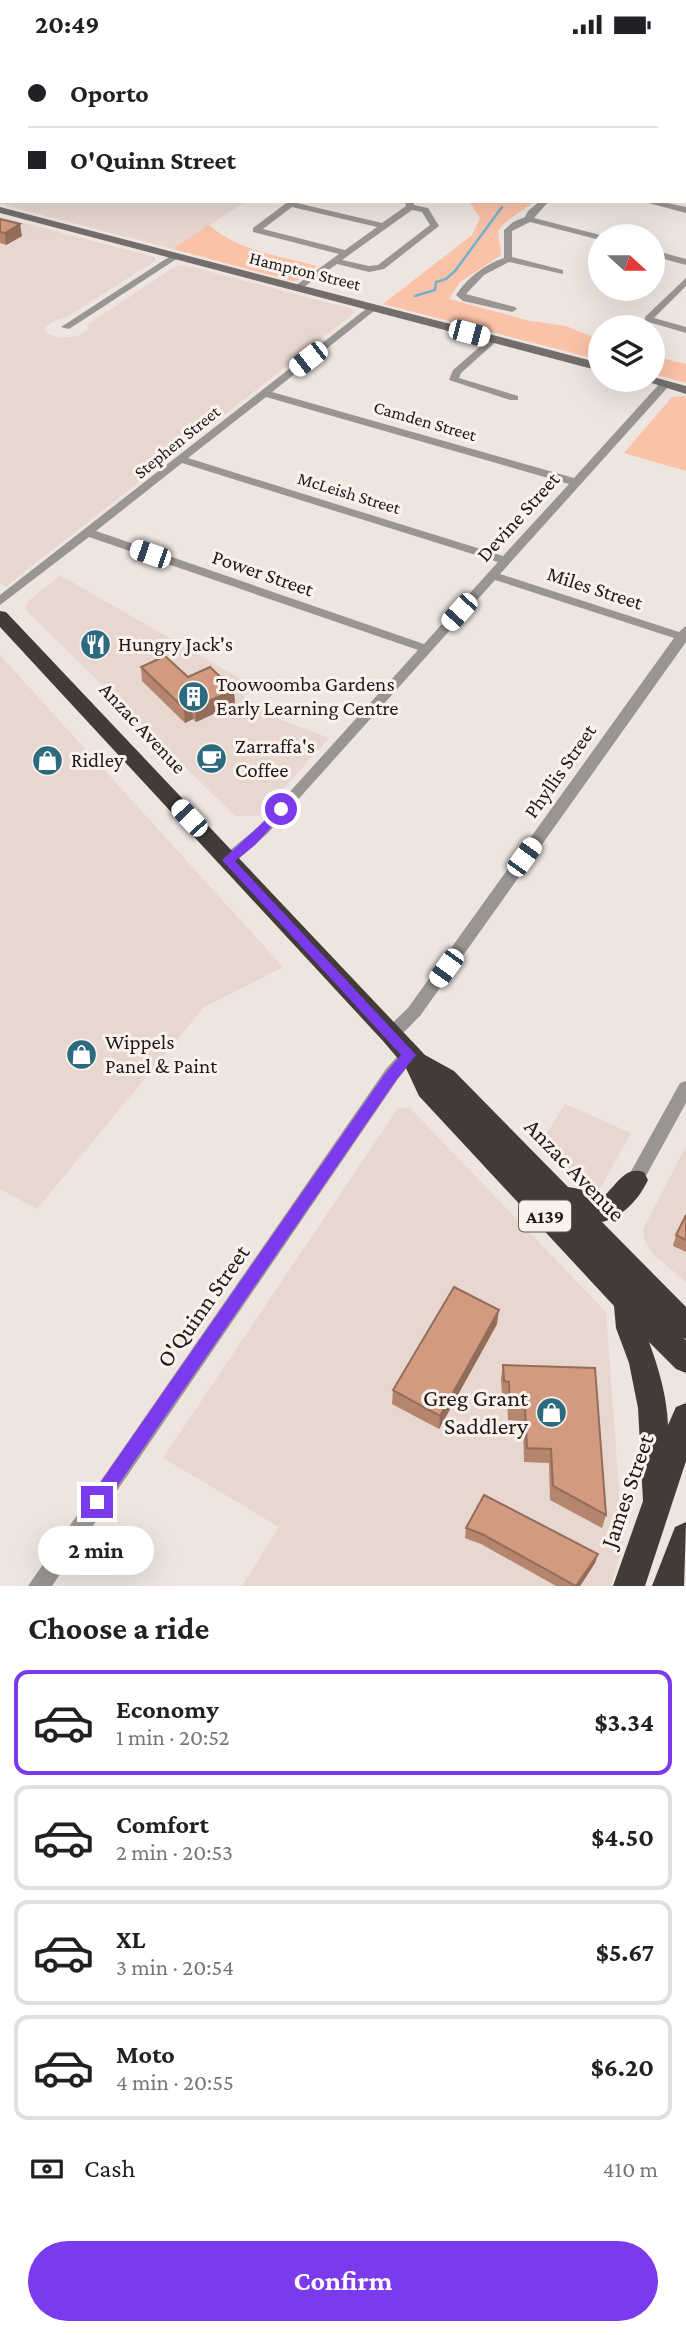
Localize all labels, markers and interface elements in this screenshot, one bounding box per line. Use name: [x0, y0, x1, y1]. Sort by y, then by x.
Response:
text: 20:49: [35, 10, 99, 39]
text: Oporto: [70, 79, 149, 108]
text: O'Quinn Street: [70, 146, 236, 175]
north arrow: [588, 224, 665, 301]
map controls: [588, 224, 665, 392]
street label: Hampton Street: [247, 248, 364, 295]
button: layers: [588, 315, 665, 392]
car: [446, 317, 493, 349]
car: [285, 338, 332, 380]
street label: Camden Street: [371, 397, 480, 445]
street label: Stephen Street: [130, 401, 225, 483]
street label: Devine Street: [472, 467, 565, 567]
street label: McLeish Street: [295, 468, 404, 518]
car: [127, 537, 174, 571]
street label: Power Street: [209, 544, 318, 602]
street label: Miles Street: [544, 561, 647, 615]
car: [438, 589, 481, 635]
restaurant icon: Hungry Jack's: [78, 627, 112, 661]
place label: Hungry Jack's: [118, 632, 233, 656]
place label: Toowoomba Gardens Early Learning Centre: [216, 672, 399, 720]
street label: Anzac Avenue: [95, 677, 191, 779]
building icon: Toowoomba Gardens Early Learning Centre: [176, 679, 210, 713]
street label: Phyllis Street: [519, 718, 602, 823]
place label: Zarraffa's Coffee: [235, 734, 315, 782]
cafe icon: Zarraffa's Coffee: [195, 741, 229, 775]
shop icon: Ridley: [31, 743, 65, 777]
place label: Ridley: [71, 748, 124, 772]
route start: [265, 793, 297, 825]
car: [167, 795, 212, 841]
car: [504, 834, 545, 880]
car: [426, 945, 467, 991]
place label: Wippels Panel & Paint: [105, 1030, 218, 1078]
shop icon: Wippels Panel & Paint: [65, 1037, 99, 1071]
street label: Anzac Avenue: [519, 1112, 631, 1227]
road number: A139: [519, 1201, 571, 1231]
street label: O'Quinn Street: [150, 1238, 255, 1372]
place label: Greg Grant Saddlery: [423, 1384, 529, 1439]
shop icon: Greg Grant Saddlery: [534, 1395, 568, 1429]
street label: James Street: [594, 1430, 659, 1553]
route end: [81, 1486, 113, 1518]
callout: 2 min: [39, 1527, 155, 1575]
text: 2 min: [68, 1537, 124, 1563]
text: Choose a ride: [28, 1610, 209, 1646]
icon: car: [32, 1691, 95, 1754]
text: Economy: [116, 1695, 219, 1724]
text: $3.34: [594, 1708, 654, 1737]
text: 1 min · 20:52: [116, 1724, 229, 1750]
icon: car: [32, 1806, 95, 1869]
text: Comfort: [116, 1810, 209, 1839]
text: $4.50: [591, 1823, 654, 1852]
text: 2 min · 20:53: [116, 1839, 233, 1865]
icon: car: [32, 1921, 95, 1984]
text: XL: [116, 1925, 145, 1954]
text: $5.67: [596, 1938, 654, 1967]
text: 3 min · 20:54: [116, 1954, 234, 1980]
icon: car: [32, 2036, 95, 2099]
text: Moto: [116, 2040, 175, 2069]
text: $6.20: [591, 2053, 654, 2082]
text: 4 min · 20:55: [116, 2069, 234, 2095]
icon: cash: [28, 2150, 66, 2188]
text: Cash: [84, 2154, 135, 2183]
text: 410 m: [603, 2156, 658, 2182]
button: Confirm: [28, 2241, 658, 2321]

